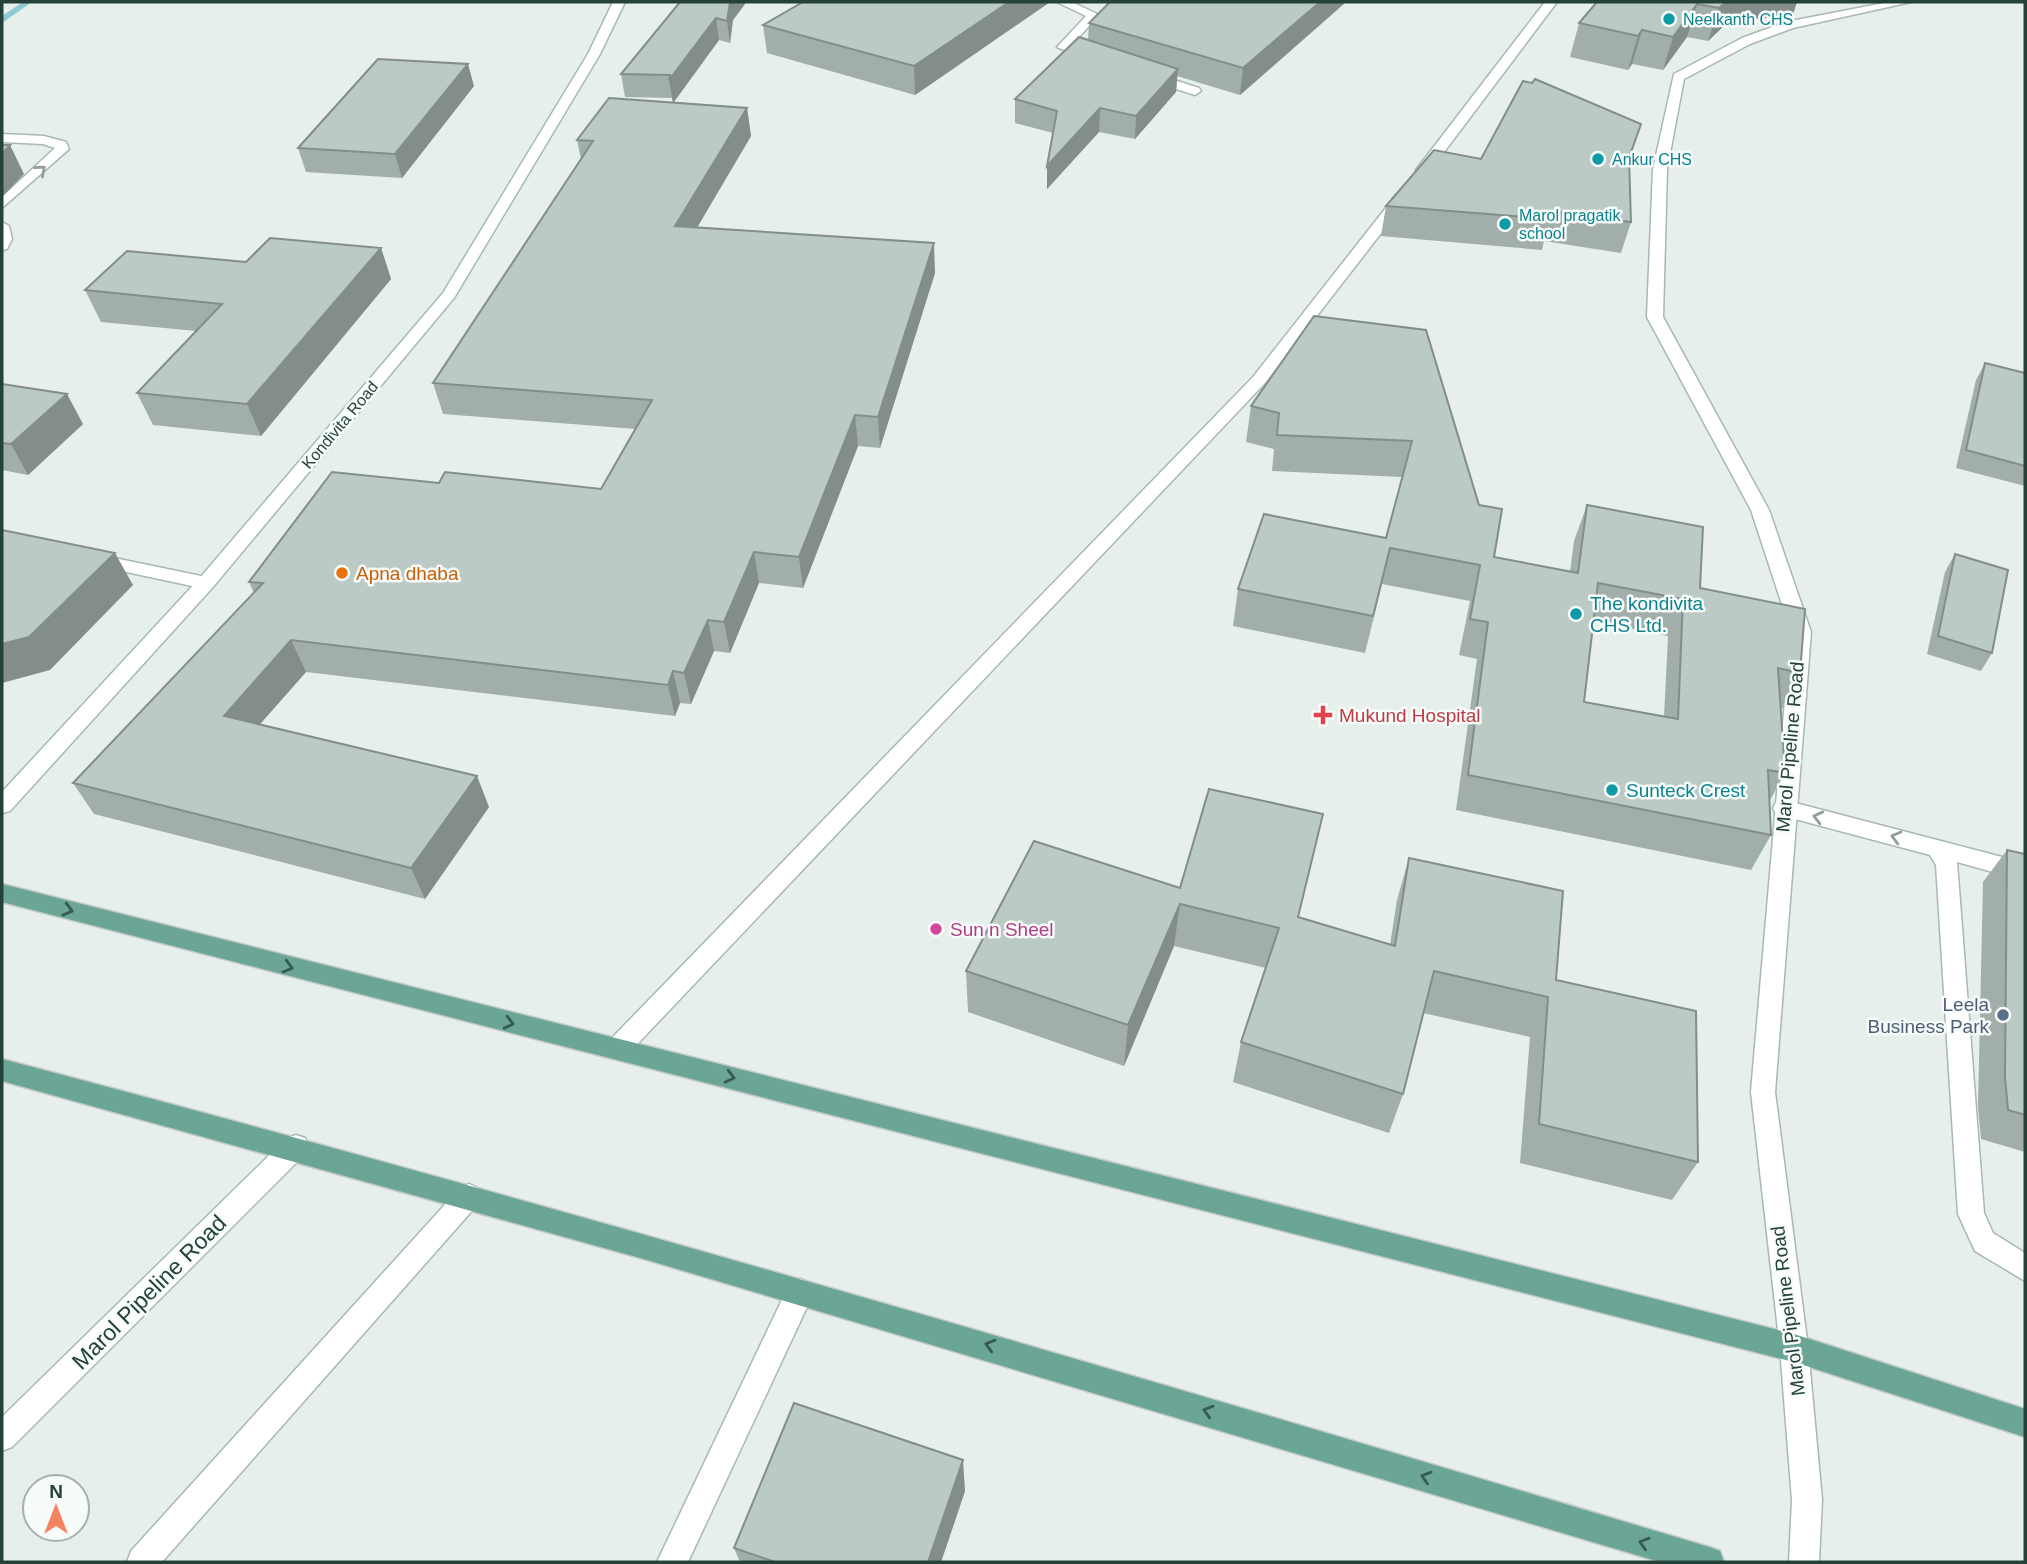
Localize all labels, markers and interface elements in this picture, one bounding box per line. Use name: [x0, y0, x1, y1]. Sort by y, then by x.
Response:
marker: Neelkanth CHS: [1661, 11, 1677, 27]
place label: Neelkanth CHS: [1683, 11, 1793, 28]
marker: Ankur CHS: [1590, 151, 1606, 167]
place label: Ankur CHS: [1612, 151, 1692, 168]
one-way arrow: [33, 166, 46, 178]
place label: Marol pragatik school: [1519, 207, 1621, 242]
marker: Marol pragatik school: [1497, 216, 1513, 232]
street label: Kondivita Road: [299, 378, 381, 472]
place label: Apna dhaba: [356, 563, 459, 584]
marker: Apna dhaba: [334, 565, 350, 581]
place label: The kondivita CHS Ltd.: [1590, 593, 1703, 636]
marker: The kondivita CHS Ltd.: [1568, 606, 1584, 622]
street label: Marol Pipeline Road: [1772, 661, 1808, 833]
marker: Mukund Hospital: [1313, 705, 1333, 725]
place label: Mukund Hospital: [1339, 705, 1481, 726]
place label: Sunteck Crest: [1626, 780, 1746, 801]
marker: Sunteck Crest: [1604, 782, 1620, 798]
one-way arrow: [1812, 811, 1824, 825]
one-way arrow: [1890, 831, 1902, 846]
one-way arrow: [62, 902, 74, 916]
place label: Sun n Sheel: [950, 919, 1054, 940]
marker: Sun n Sheel: [928, 921, 944, 937]
one-way arrow: [282, 959, 294, 973]
place label: Leela Business Park: [1868, 994, 1989, 1037]
marker: Leela Business Park: [1995, 1007, 2011, 1023]
one-way arrow: [503, 1015, 515, 1029]
one-way arrow: [723, 1069, 735, 1083]
street label: Marol Pipeline Road: [67, 1210, 231, 1374]
street label: Marol Pipeline Road: [1767, 1225, 1809, 1397]
one-way arrow: [984, 1339, 996, 1354]
one-way arrow: [1202, 1404, 1214, 1419]
one-way arrow: [1420, 1470, 1432, 1485]
north arrow: [21, 1473, 91, 1543]
text: N: [49, 1481, 63, 1502]
one-way arrow: [1638, 1536, 1650, 1551]

